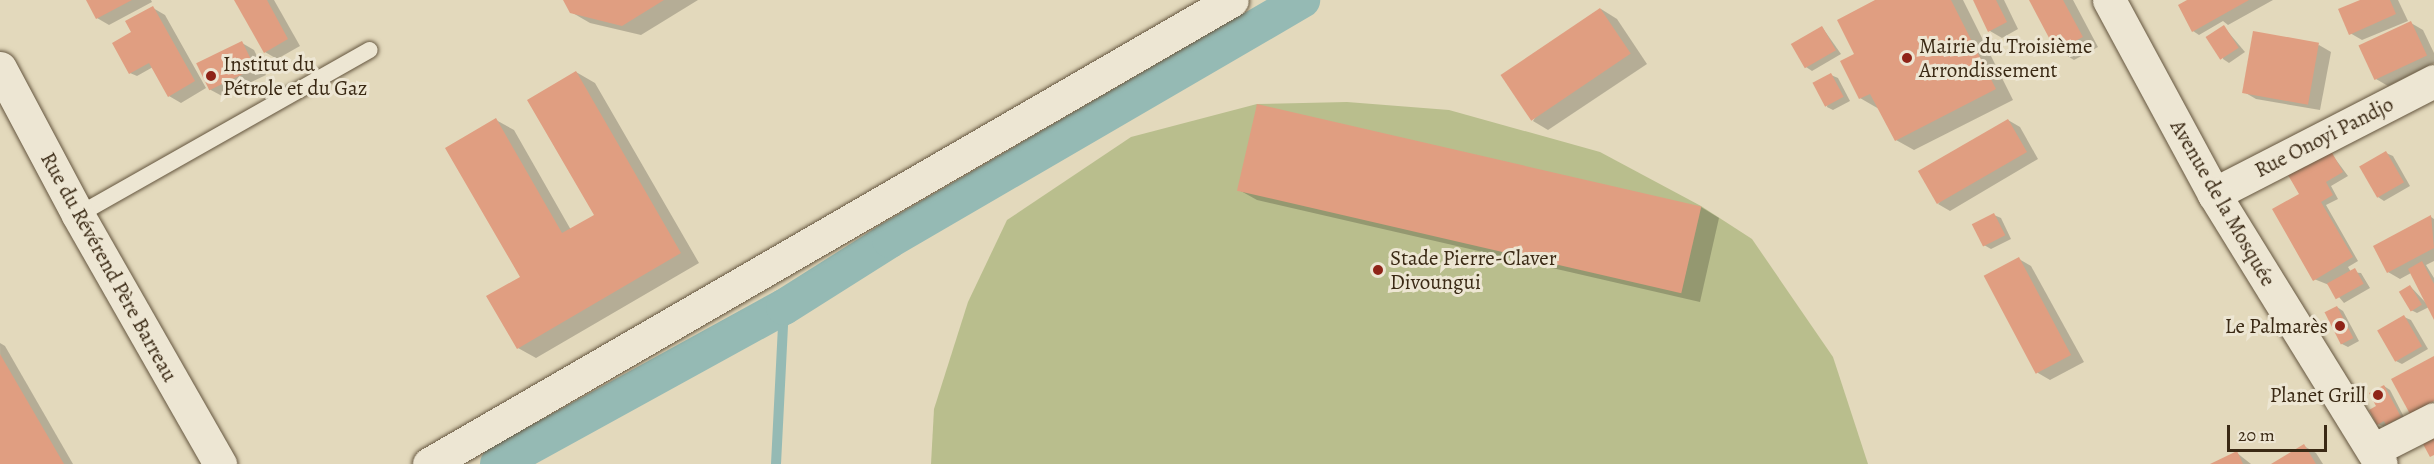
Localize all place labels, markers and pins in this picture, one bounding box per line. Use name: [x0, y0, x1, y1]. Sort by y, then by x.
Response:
place label: Mairie du Troisième Arrondissement: [1919, 33, 2092, 83]
place label: Institut du Pétrole et du Gaz: [223, 51, 367, 101]
marker: Mairie du Troisième Arrondissement: [1900, 51, 1914, 65]
marker: Institut du Pétrole et du Gaz: [204, 69, 218, 83]
place label: Stade Pierre-Claver Divoungui: [1390, 245, 1557, 295]
marker: Stade Pierre-Claver Divoungui: [1371, 263, 1385, 277]
place label: Le Palmarès: [2225, 313, 2328, 339]
marker: Le Palmarès: [2333, 319, 2347, 333]
place label: Planet Grill: [2270, 382, 2366, 408]
marker: Planet Grill: [2371, 388, 2385, 402]

